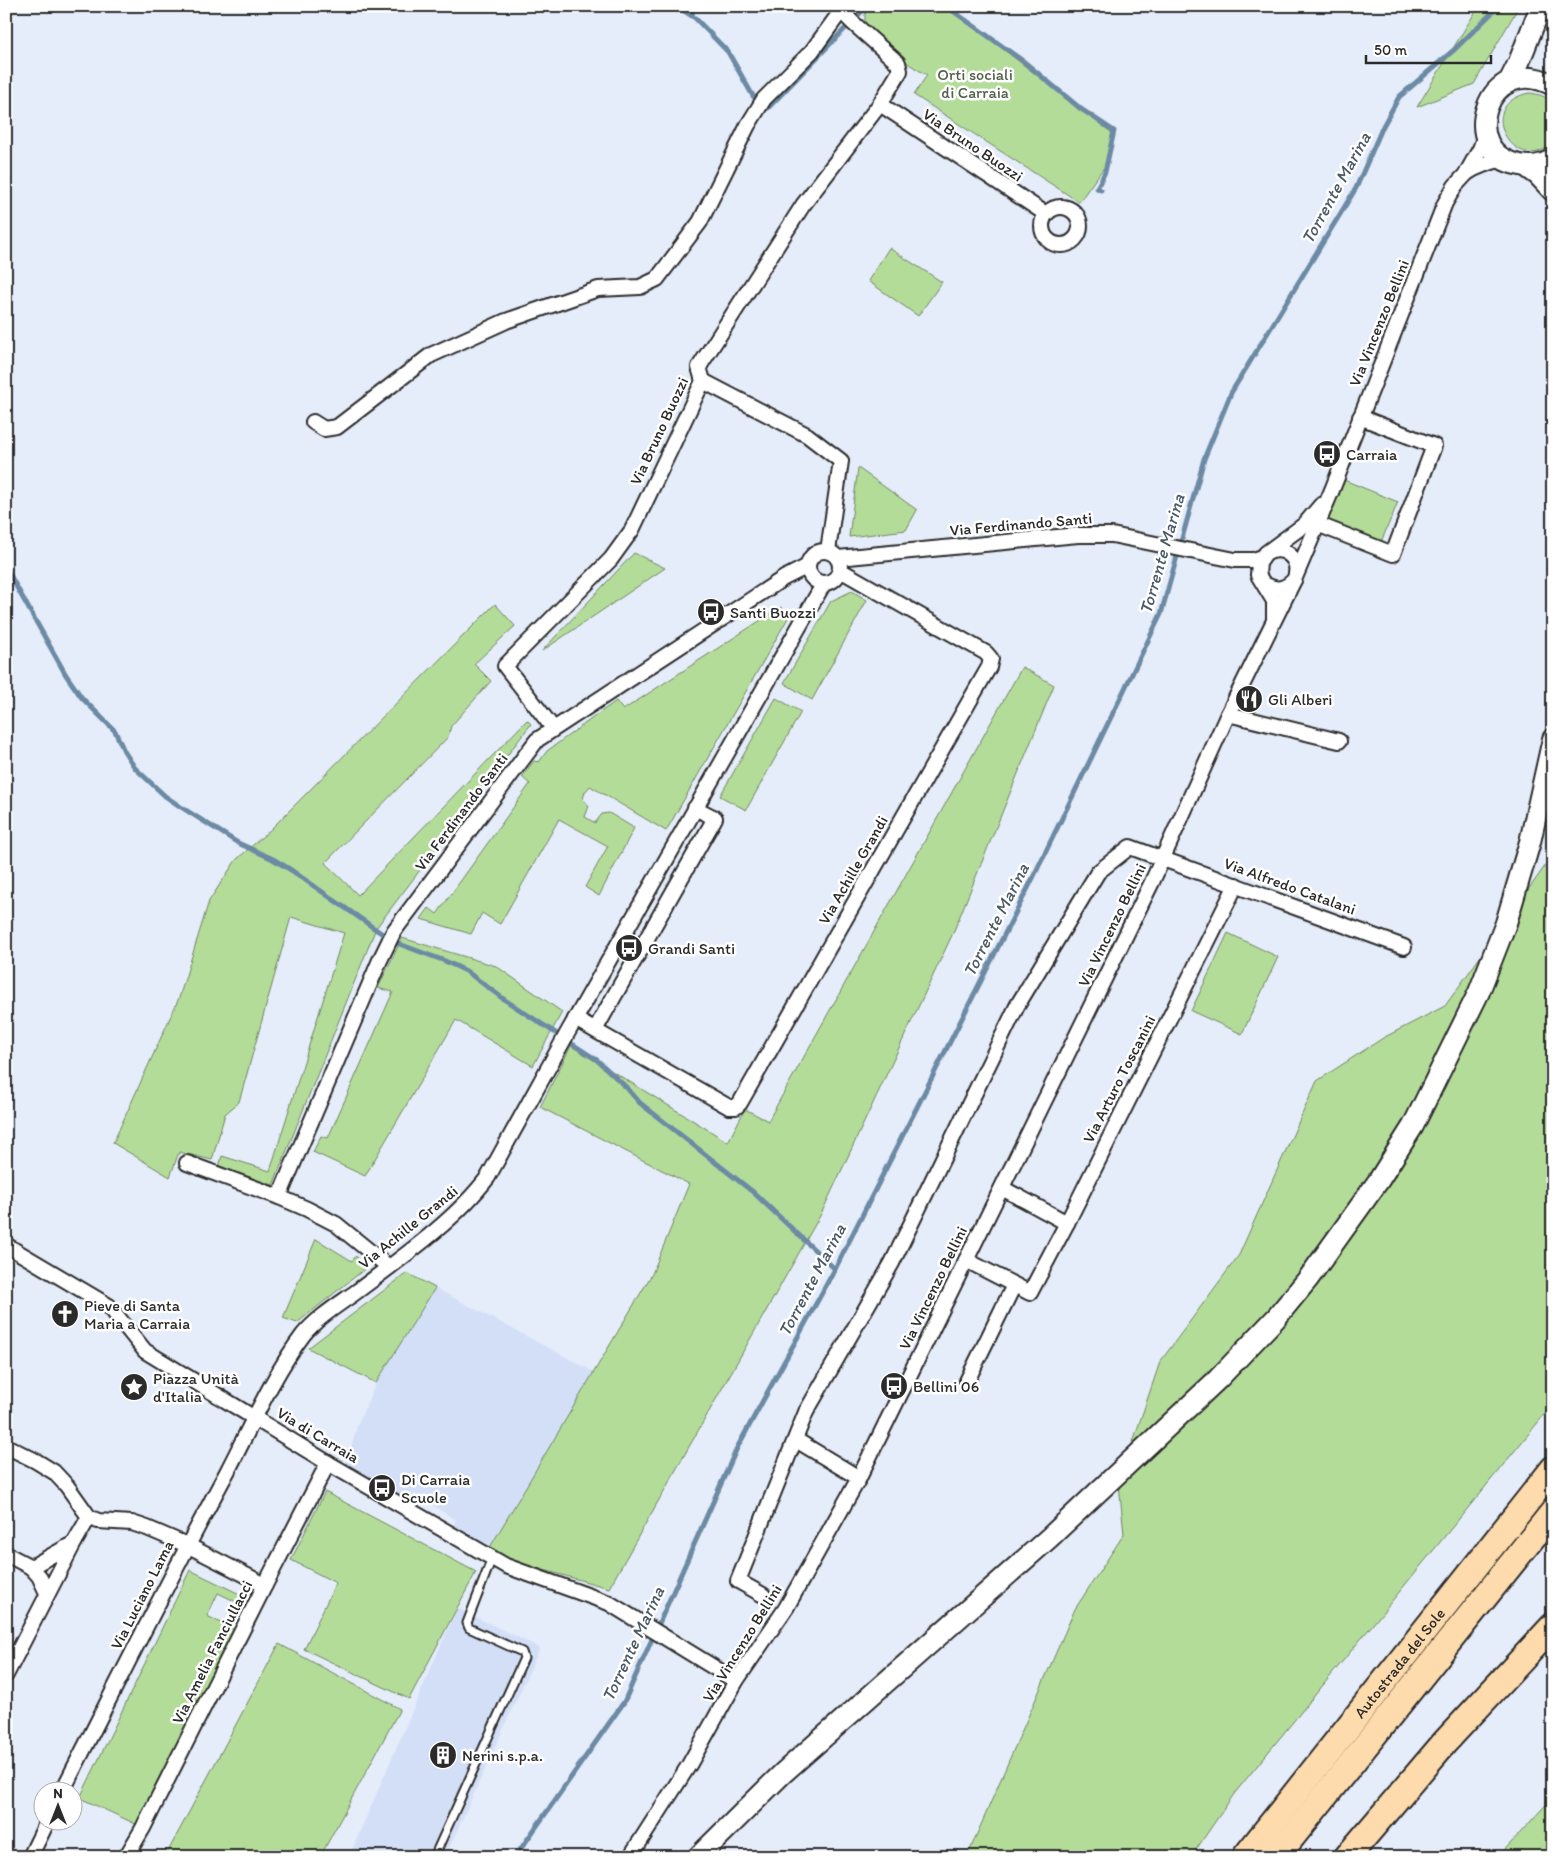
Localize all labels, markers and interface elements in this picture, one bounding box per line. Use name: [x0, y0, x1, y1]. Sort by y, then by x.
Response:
scale bar: [1366, 32, 1492, 64]
text: 50 m: [1374, 41, 1407, 59]
park label: Orti sociali di Carraia: [937, 65, 1013, 102]
street label: Via Bruno Buozzi: [919, 104, 1027, 186]
water label: Torrente Marina: [1296, 128, 1376, 248]
street label: Via Vincenzo Bellini: [1345, 257, 1413, 389]
street label: Via Bruno Buozzi: [626, 374, 692, 488]
bus stop icon: Carraia: [1312, 439, 1342, 469]
place label: Carraia: [1346, 445, 1398, 464]
water label: Torrente Marina: [1134, 491, 1190, 617]
street label: Via Ferdinando Santi: [949, 508, 1093, 540]
bus stop icon: Santi Buozzi: [696, 597, 726, 627]
place label: Santi Buozzi: [730, 603, 816, 622]
restaurant icon: Gli Alberi: [1234, 684, 1264, 714]
place label: Gli Alberi: [1268, 690, 1332, 709]
street label: Via Ferdinando Santi: [410, 749, 512, 875]
street label: Via Achille Grandi: [814, 812, 892, 928]
street label: Via Alfredo Catalani: [1221, 853, 1359, 919]
water label: Torrente Marina: [958, 859, 1034, 980]
street label: Via Vincenzo Bellini: [1074, 860, 1150, 990]
bus stop icon: Grandi Santi: [614, 933, 644, 963]
place label: Grandi Santi: [648, 939, 735, 958]
street label: Via Arturo Toscanini: [1079, 1012, 1159, 1146]
street label: Via Achille Grandi: [355, 1181, 461, 1273]
water label: Torrente Marina: [773, 1219, 851, 1340]
street label: Via Vincenzo Bellini: [895, 1223, 971, 1353]
place label: Pieve di Santa Maria a Carraia: [84, 1296, 190, 1333]
church icon: Pieve di Santa Maria a Carraia: [50, 1299, 80, 1329]
place label: Piazza Unità d'Italia: [153, 1369, 240, 1406]
bus stop icon: Bellini 06: [879, 1371, 909, 1401]
place icon: Piazza Unità d'Italia: [119, 1372, 149, 1402]
place label: Bellini 06: [913, 1377, 979, 1396]
street label: Via di Carraia: [273, 1403, 363, 1467]
place label: Di Carraia Scuole: [401, 1470, 470, 1507]
bus stop icon: Di Carraia Scuole: [367, 1473, 397, 1503]
street label: Via Luciano Lama: [106, 1537, 178, 1653]
street label: Via Amelia Fanciullacci: [168, 1577, 256, 1727]
street label: Via Vincenzo Bellini: [698, 1581, 786, 1705]
water label: Torrente Marina: [597, 1582, 669, 1705]
street label: Autostrada del Sole: [1350, 1604, 1449, 1722]
building icon: Nerini s.p.a.: [428, 1740, 458, 1770]
place label: Nerini s.p.a.: [462, 1746, 543, 1765]
north arrow: [32, 1780, 82, 1830]
text: N: [53, 1785, 63, 1802]

